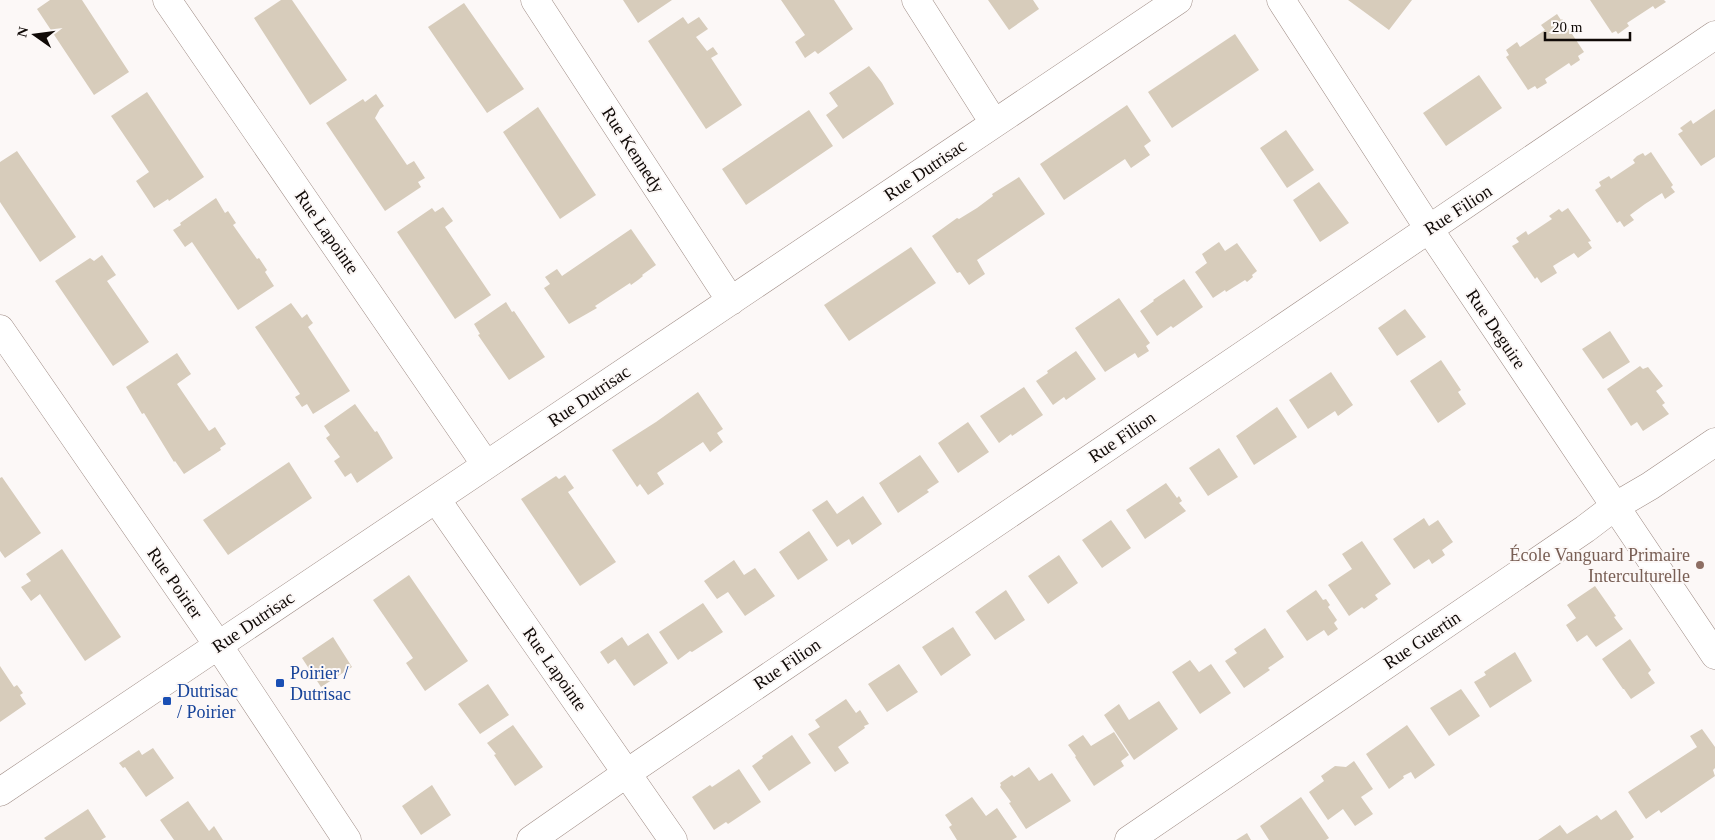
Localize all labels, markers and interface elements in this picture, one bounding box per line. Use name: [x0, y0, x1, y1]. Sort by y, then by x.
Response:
north arrow: [10, 10, 60, 60]
scale bar: [1545, 10, 1630, 42]
text: 20 m: [1552, 19, 1583, 35]
text: N: [14, 25, 31, 39]
street label: Rue Kennedy: [598, 103, 668, 197]
street label: Rue Dutrisac: [880, 135, 970, 205]
street label: Rue Filion: [1420, 181, 1496, 239]
street label: Rue Lapointe: [291, 186, 363, 278]
street label: Rue Deguire: [1462, 285, 1530, 373]
street label: Rue Dutrisac: [544, 361, 634, 431]
street label: Rue Filion: [1085, 407, 1159, 467]
street label: Rue Poirier: [143, 543, 207, 623]
place label: École Vanguard Primaire Interculturelle: [1509, 544, 1690, 586]
marker: École Vanguard Primaire Interculturelle: [1694, 559, 1706, 571]
street label: Rue Dutrisac: [208, 587, 298, 657]
street label: Rue Guertin: [1380, 607, 1464, 673]
street label: Rue Lapointe: [519, 623, 591, 715]
street label: Rue Filion: [750, 634, 824, 694]
place label: Poirier / Dutrisac: [290, 663, 351, 704]
marker: Poirier / Dutrisac: [274, 677, 286, 689]
place label: Dutrisac / Poirier: [177, 681, 238, 722]
marker: Dutrisac / Poirier: [161, 695, 173, 707]

